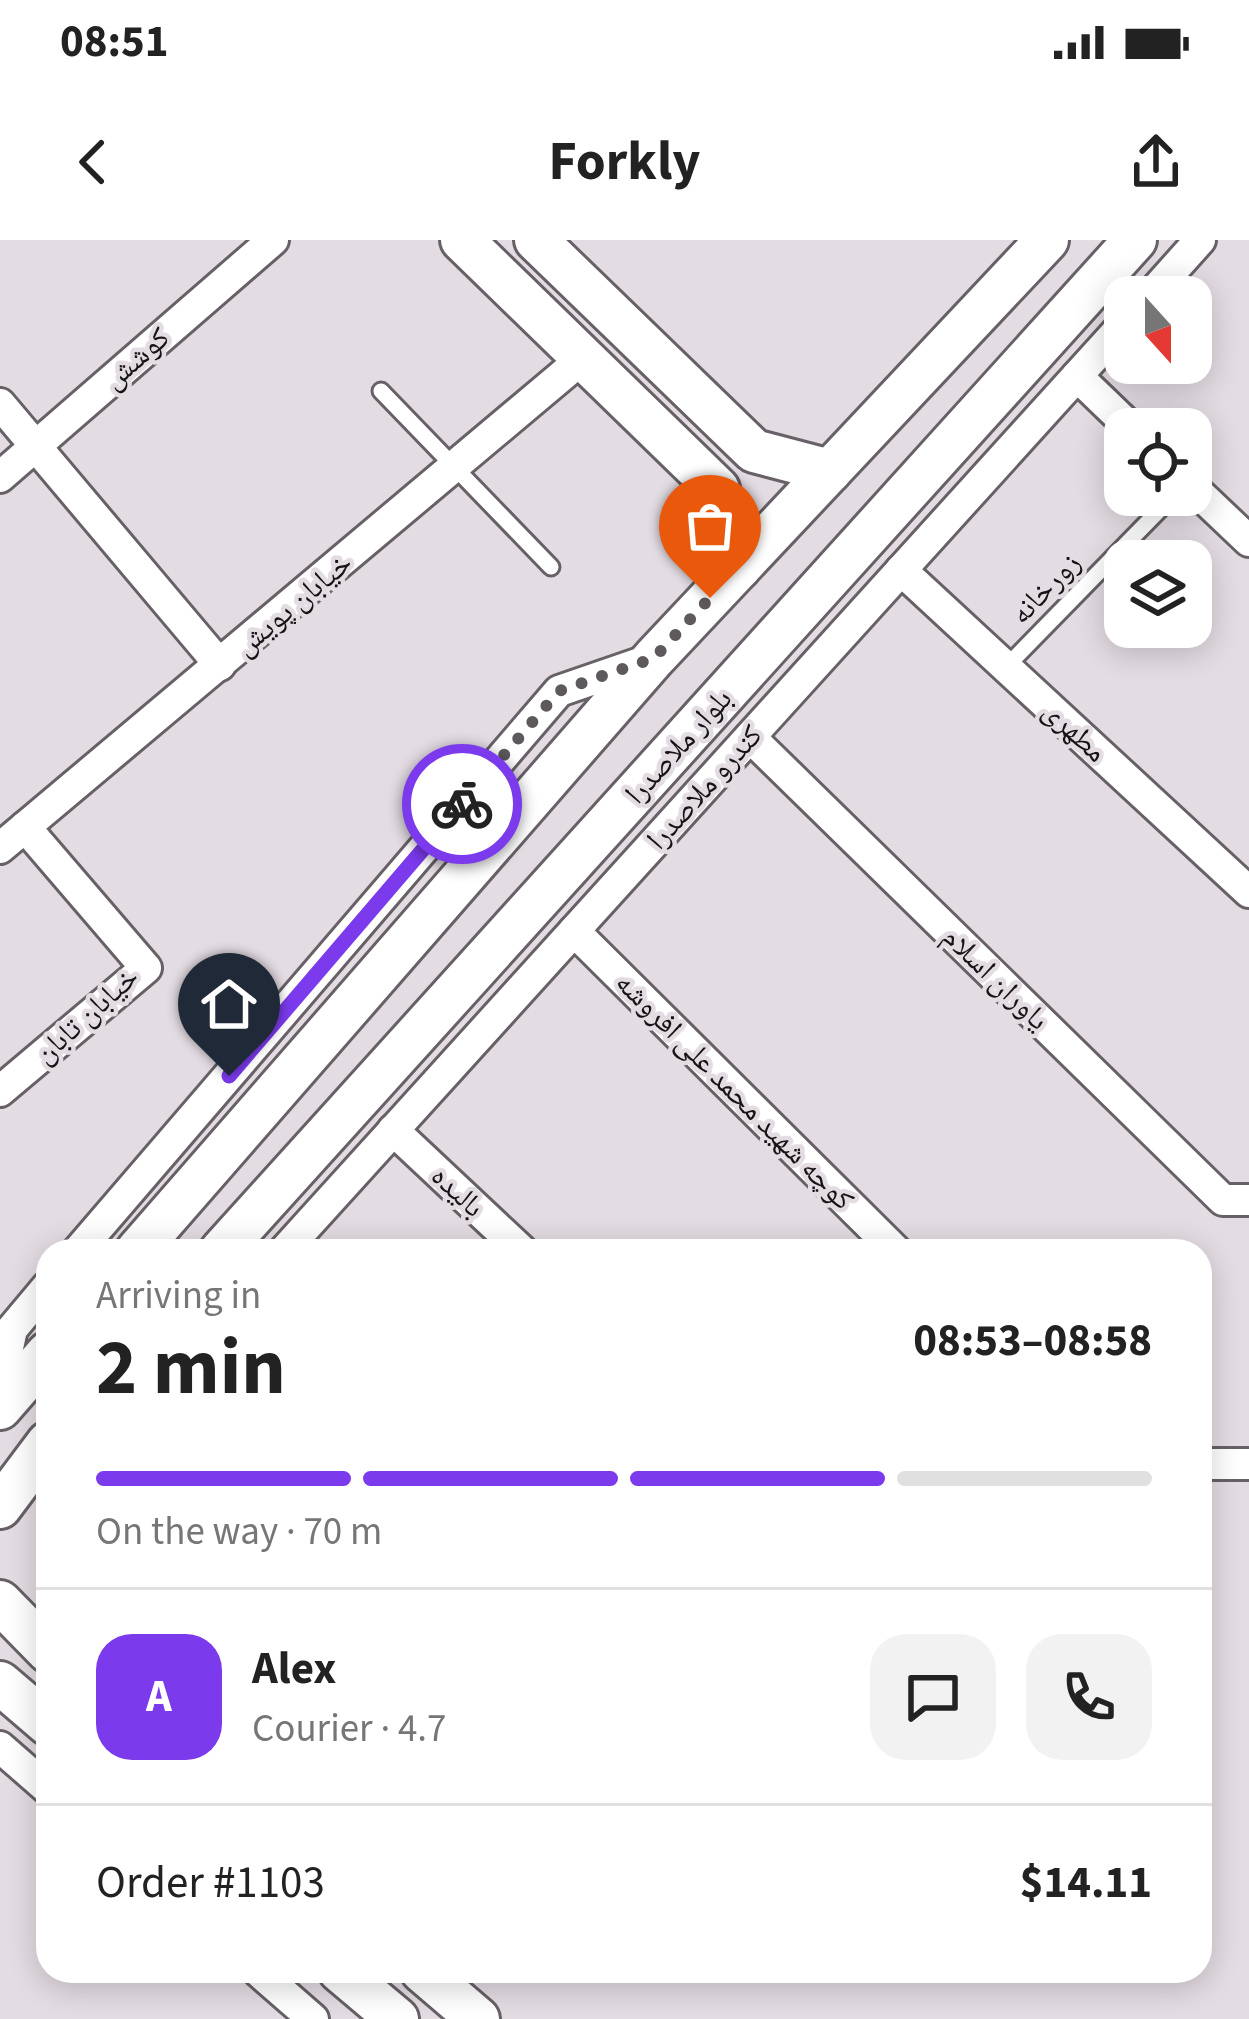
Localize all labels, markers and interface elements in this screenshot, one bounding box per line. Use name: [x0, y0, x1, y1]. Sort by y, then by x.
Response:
text: 08:51: [60, 10, 169, 74]
text: Forkly: [549, 124, 700, 201]
icon: back: [60, 129, 126, 195]
icon: share: [1123, 129, 1189, 195]
north arrow: [1104, 276, 1212, 384]
map controls: [1104, 276, 1212, 648]
street label: کوشش: [93, 317, 179, 400]
button: locate: [1104, 408, 1212, 516]
pin: [659, 475, 761, 598]
icon: bag: [677, 493, 743, 559]
button: layers: [1104, 540, 1212, 648]
street label: خیابان پویش: [225, 542, 362, 667]
street label: زورخانه: [1000, 543, 1091, 634]
street label: بلوار ملاصدرا: [615, 679, 742, 814]
street label: مطهری: [1033, 690, 1117, 773]
street label: کندرو ملاصدرا: [636, 715, 772, 860]
courier: [402, 744, 522, 864]
icon: bike: [429, 771, 495, 837]
street label: یاوران اسلام: [932, 916, 1059, 1040]
pin: [178, 953, 280, 1076]
street label: خیابان تابان: [24, 957, 148, 1074]
street label: کوچه شهید محمد علی افروشه: [606, 962, 864, 1220]
icon: home: [196, 971, 262, 1037]
street label: بالیده: [421, 1155, 494, 1227]
text: Arriving in: [96, 1268, 261, 1324]
text: 08:53–08:58: [913, 1309, 1152, 1373]
text: 2 min: [96, 1313, 286, 1424]
text: On the way · 70 m: [96, 1504, 382, 1560]
button: chat: [870, 1634, 996, 1760]
button: phone: [1026, 1634, 1152, 1760]
text: Alex: [252, 1637, 336, 1701]
text: A: [146, 1665, 172, 1729]
text: Courier · 4.7: [252, 1701, 446, 1757]
text: Order #1103: [96, 1851, 325, 1915]
text: $14.11: [1020, 1851, 1152, 1915]

